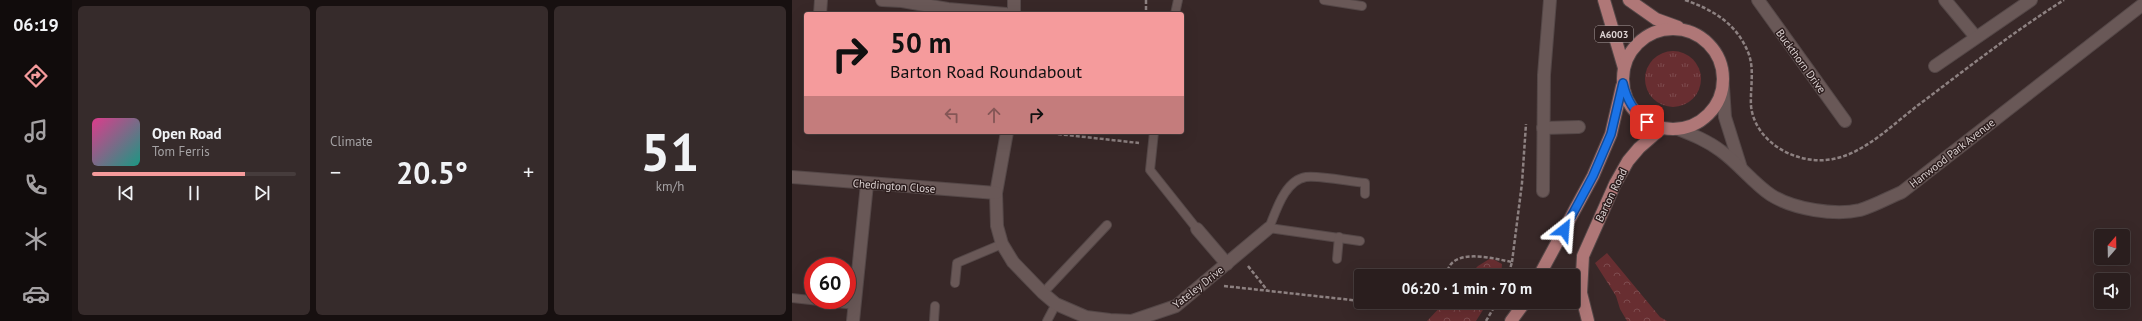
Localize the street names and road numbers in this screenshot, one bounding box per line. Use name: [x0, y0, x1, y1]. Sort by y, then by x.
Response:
road number: A6003: [1595, 26, 1633, 42]
street label: Buckthorn Drive: [1773, 26, 1829, 96]
street label: Hanwood Park Avenue: [1907, 115, 1998, 191]
street label: Barton Road: [1592, 166, 1630, 224]
street label: Chedington Close: [852, 176, 936, 196]
street label: Yateley Drive: [1170, 262, 1227, 311]

